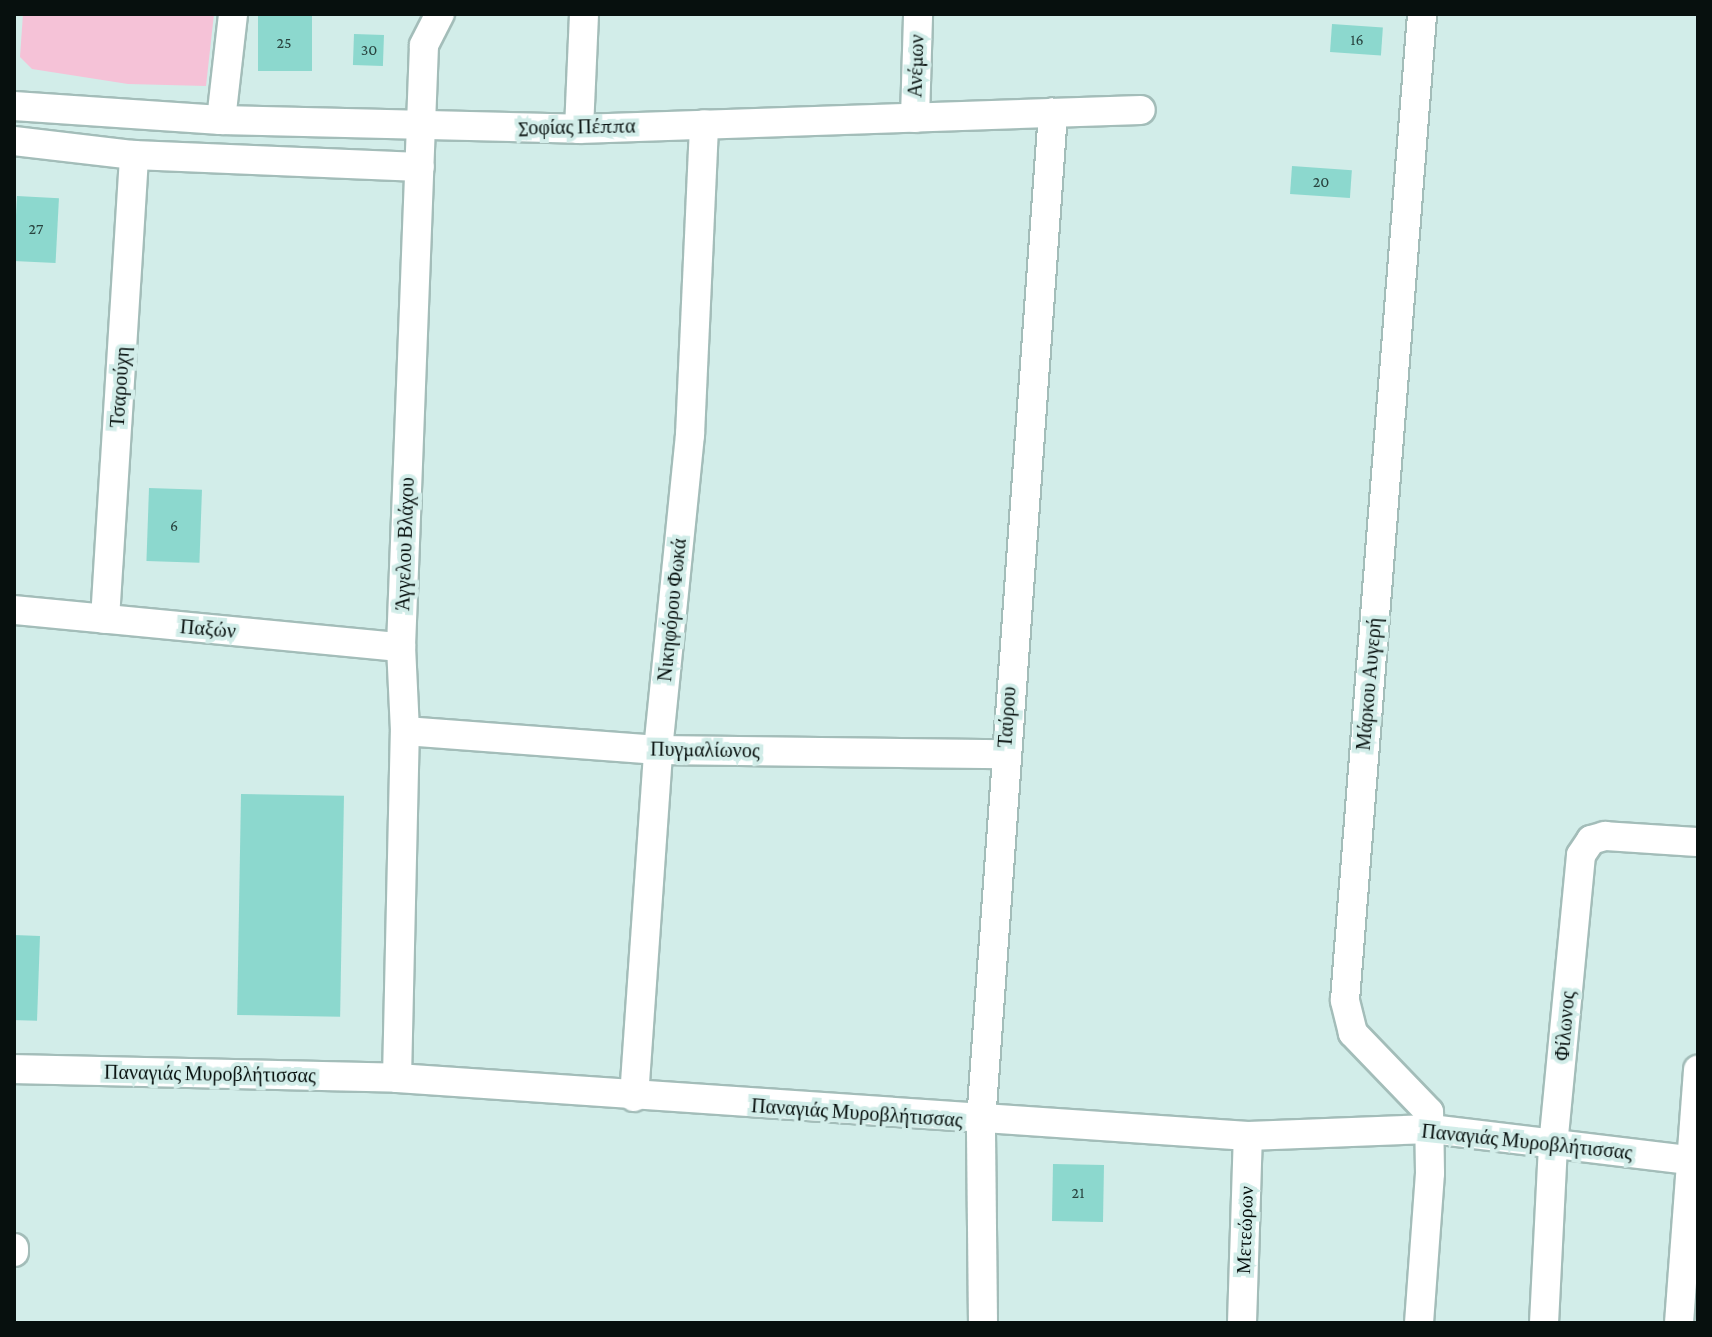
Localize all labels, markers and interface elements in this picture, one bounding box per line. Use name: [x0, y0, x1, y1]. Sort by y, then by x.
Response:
house number: 16: [1350, 30, 1364, 50]
house number: 25: [276, 33, 292, 53]
street label: Ανέμων: [903, 34, 929, 98]
house number: 30: [361, 40, 377, 60]
street label: Σοφίας Πέππα: [518, 114, 636, 140]
house number: 20: [1313, 172, 1329, 192]
house number: 27: [29, 219, 43, 239]
street label: Τσαρούχη: [105, 346, 135, 428]
street label: Άγγελου Βλάχου: [391, 477, 419, 611]
house number: 6: [170, 516, 178, 536]
street label: Νικηφόρου Φωκά: [653, 537, 691, 683]
street label: Παξών: [179, 615, 237, 643]
street label: Μάρκου Αυγερή: [1351, 617, 1387, 751]
street label: Ταύρου: [993, 686, 1021, 748]
street label: Πυγμαλίωνος: [650, 737, 760, 763]
street label: Φίλωνος: [1550, 990, 1580, 1062]
street label: Παναγιάς Μυροβλήτισσας: [104, 1060, 316, 1088]
street label: Παναγιάς Μυροβλήτισσας: [750, 1094, 964, 1132]
street label: Παναγιάς Μυροβλήτισσας: [1420, 1119, 1634, 1165]
house number: 21: [1072, 1183, 1084, 1203]
street label: Μετεώρων: [1231, 1186, 1259, 1274]

